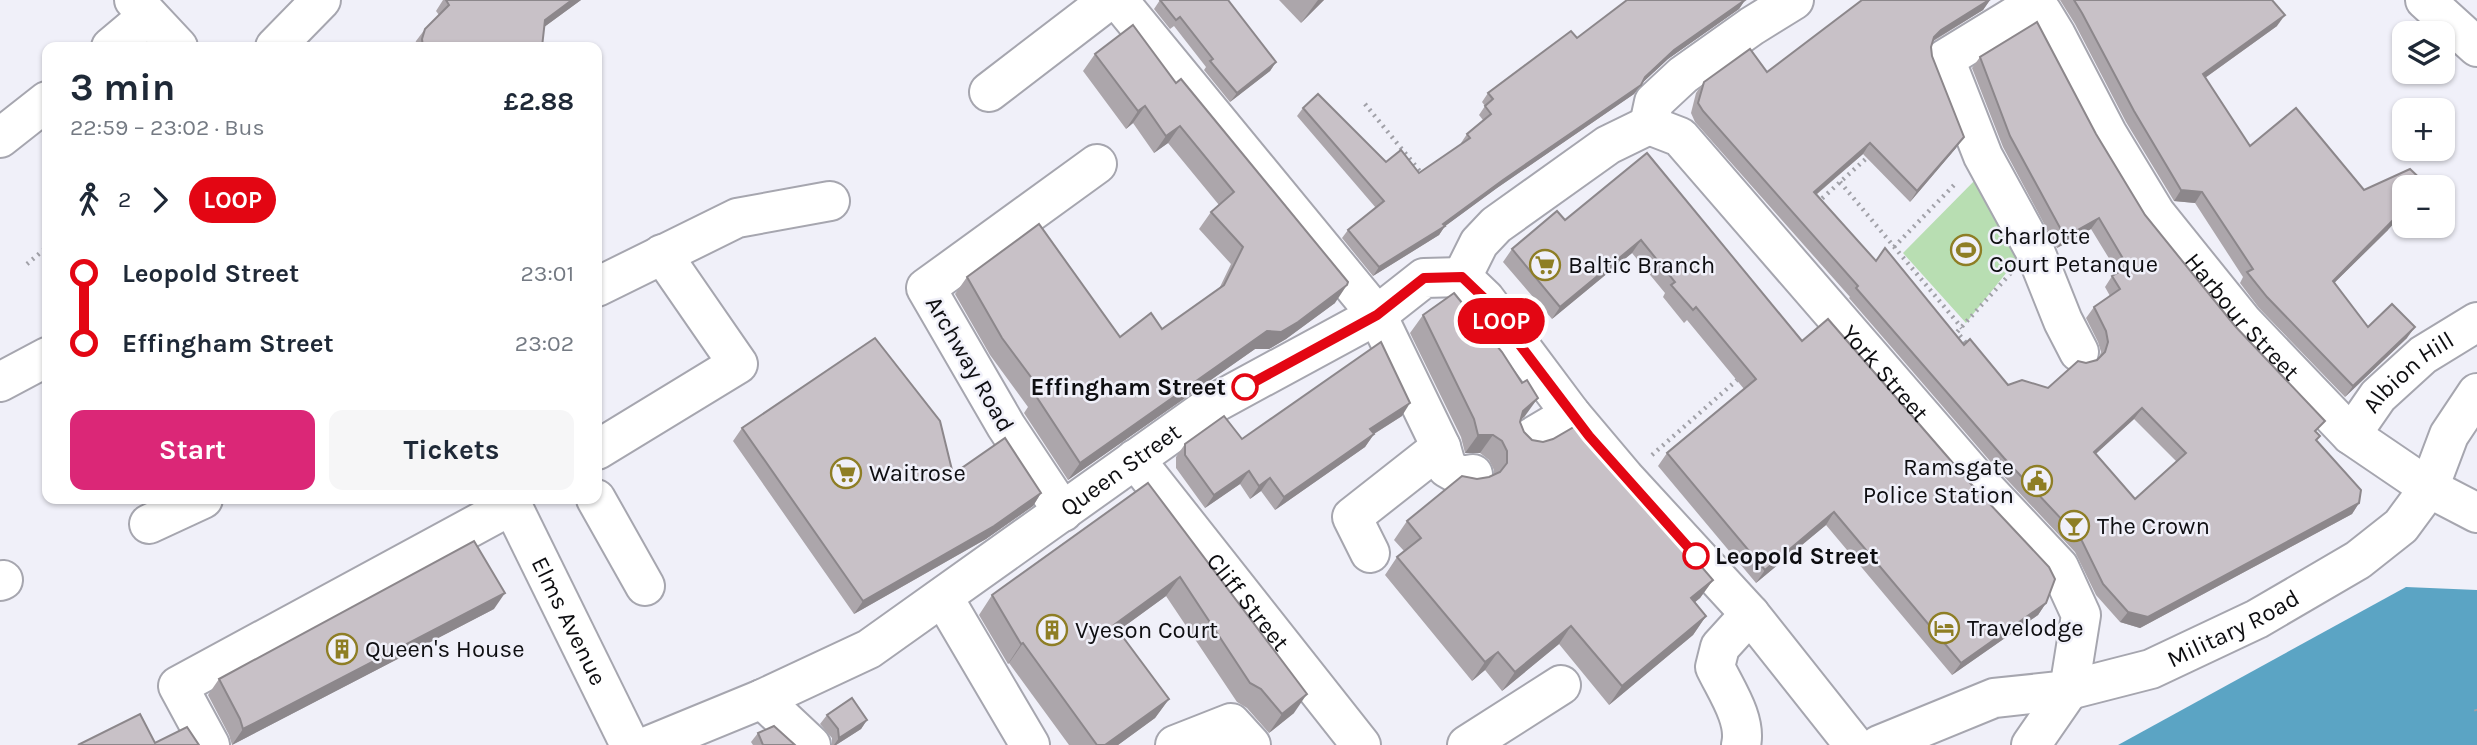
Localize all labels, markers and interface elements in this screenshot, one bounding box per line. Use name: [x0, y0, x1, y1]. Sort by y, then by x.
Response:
map controls: [2392, 21, 2455, 238]
button: layers: [2392, 21, 2455, 84]
text: 3 min: [70, 65, 175, 110]
text: £2.88: [503, 86, 574, 117]
button: +: [2392, 98, 2455, 161]
text: 22:59 – 23:02 · Bus: [70, 114, 265, 141]
button: −: [2392, 175, 2455, 238]
icon: walk: [70, 181, 108, 219]
icon: forward: [141, 181, 179, 219]
text: 2: [118, 186, 131, 213]
text: LOOP: [203, 186, 262, 214]
place label: Charlotte Court Petanque: [1989, 222, 2158, 278]
sports icon: Charlotte Court Petanque: [1949, 233, 1983, 267]
street label: Harbour Street: [2179, 247, 2305, 386]
supermarket icon: Baltic Branch: [1528, 248, 1562, 282]
place label: Baltic Branch: [1568, 251, 1715, 279]
text: Leopold Street: [122, 258, 299, 289]
text: 23:01: [521, 260, 574, 287]
street label: Archway Road: [920, 291, 1020, 437]
line badge: LOOP: [1452, 298, 1550, 344]
text: LOOP: [1472, 307, 1530, 335]
street label: York Street: [1835, 319, 1934, 427]
street label: Albion Hill: [2357, 326, 2459, 418]
text: Effingham Street: [122, 328, 334, 359]
text: 23:02: [515, 330, 574, 357]
place label: Effingham Street: [1031, 373, 1226, 401]
marker: Effingham Street: [1232, 374, 1258, 400]
button: Start: [70, 410, 315, 490]
button: Tickets: [329, 410, 574, 490]
street label: Queen Street: [1055, 418, 1186, 522]
place label: Ramsgate Police Station: [1863, 453, 2014, 509]
supermarket icon: Waitrose: [829, 456, 863, 490]
place label: Waitrose: [869, 459, 966, 487]
public building icon: Ramsgate Police Station: [2020, 464, 2054, 498]
bar icon: The Crown: [2057, 509, 2091, 543]
place label: The Crown: [2097, 512, 2210, 540]
place label: Leopold Street: [1715, 542, 1879, 570]
marker: Leopold Street: [1683, 543, 1709, 569]
street label: Cliff Street: [1201, 547, 1295, 656]
street label: Elms Avenue: [526, 552, 612, 690]
street label: Military Road: [2163, 583, 2304, 673]
hotel icon: Travelodge: [1927, 611, 1961, 645]
building icon: Vyeson Court: [1035, 613, 1069, 647]
place label: Travelodge: [1967, 614, 2083, 642]
place label: Vyeson Court: [1075, 616, 1218, 644]
building icon: Queen's House: [325, 632, 359, 666]
place label: Queen's House: [365, 635, 525, 663]

